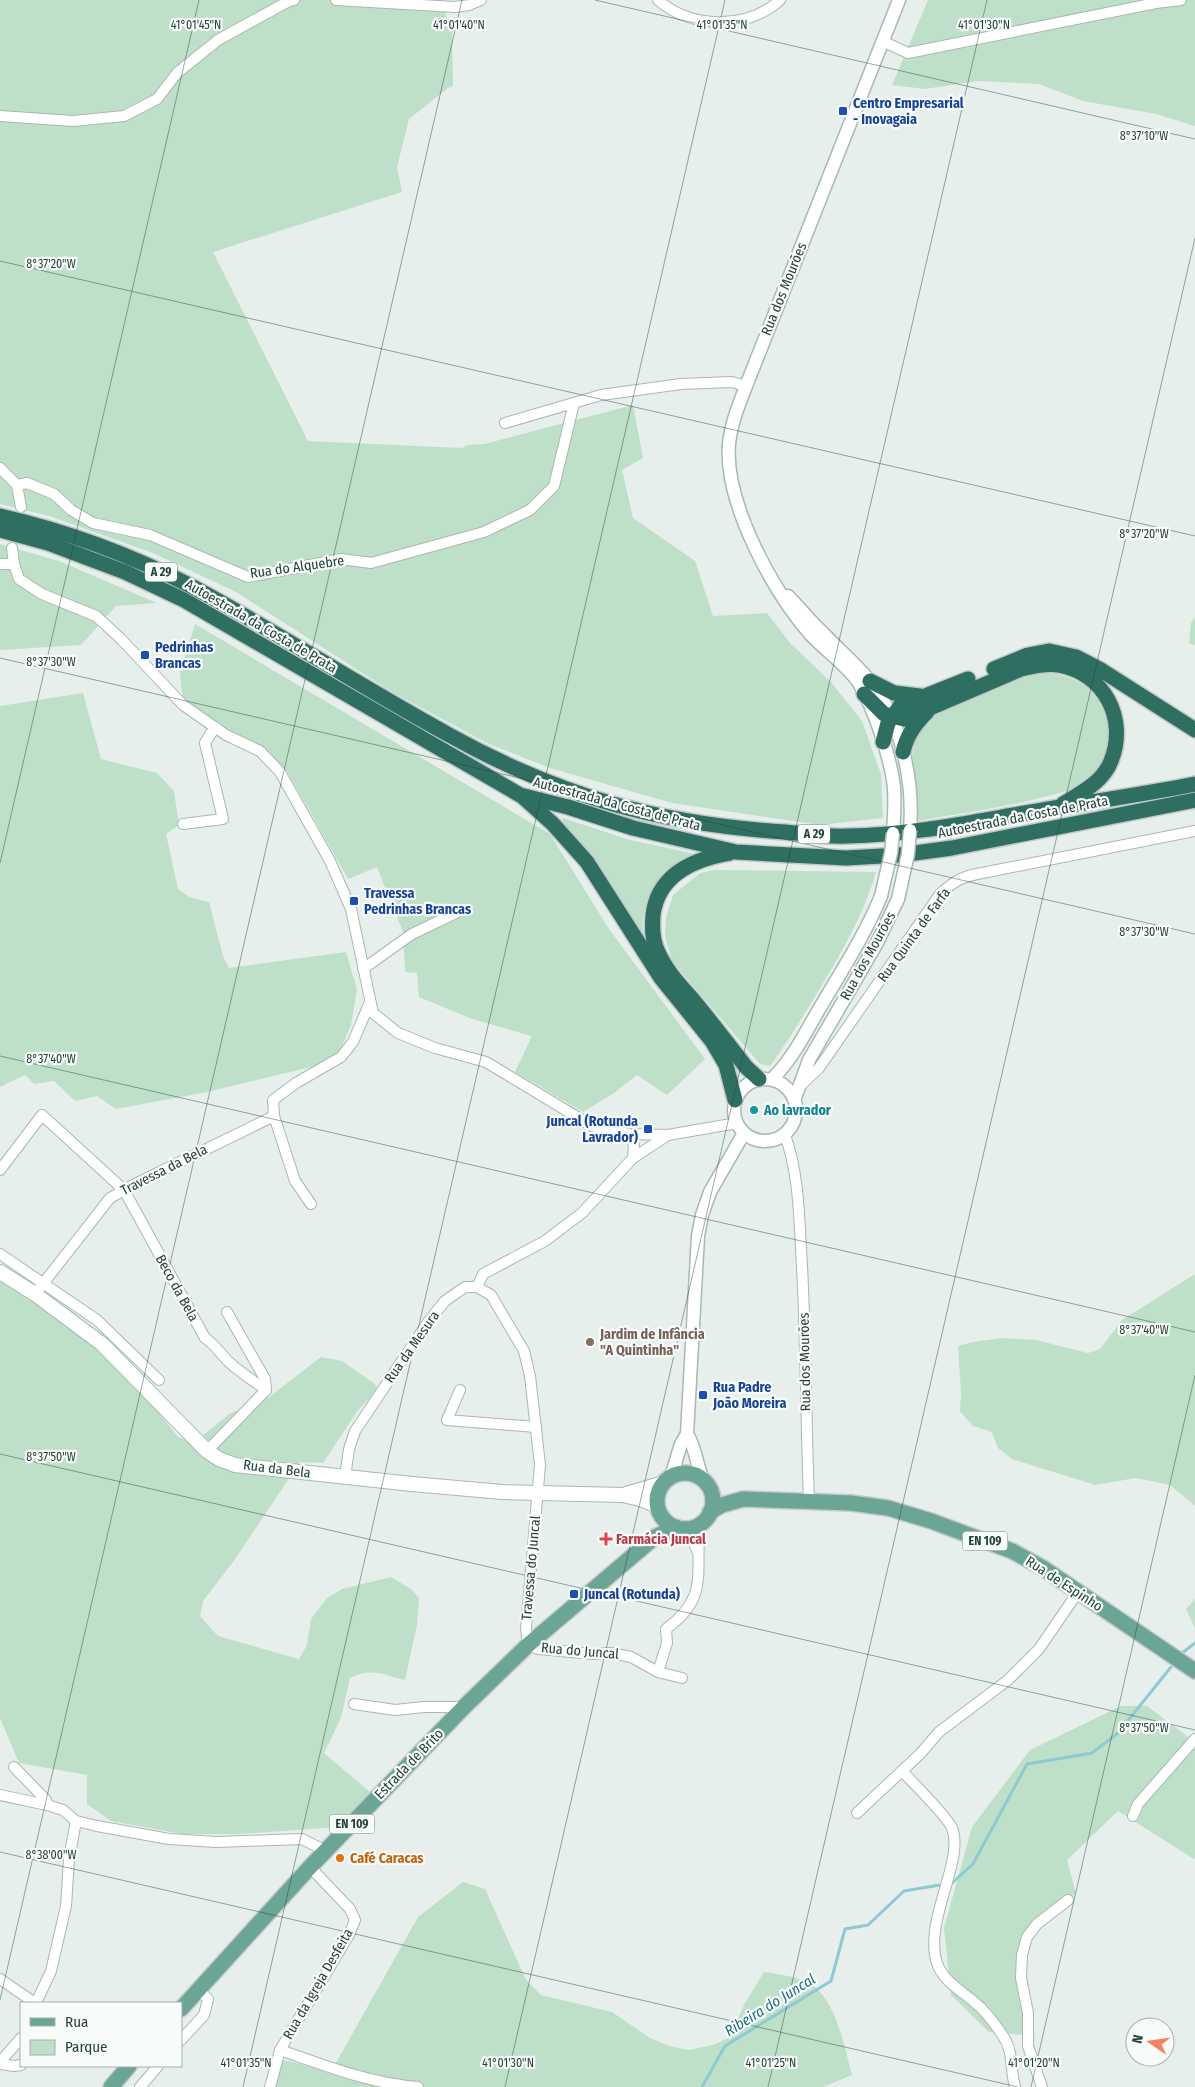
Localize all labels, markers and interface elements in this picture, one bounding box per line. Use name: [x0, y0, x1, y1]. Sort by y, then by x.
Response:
text: 41°01'45"N: [171, 18, 221, 32]
text: 41°01'40"N: [433, 18, 485, 32]
text: 41°01'35"N: [697, 18, 747, 32]
text: 41°01'30"N: [958, 18, 1010, 32]
place label: Centro Empresarial - Inovagaia: [853, 95, 964, 128]
marker: Centro Empresarial - Inovagaia: [837, 105, 849, 117]
text: 8°37'10"W: [1120, 129, 1168, 143]
street label: Rua dos Mourões: [758, 240, 810, 338]
text: 8°37'20"W: [26, 257, 76, 271]
text: 8°37'20"W: [1119, 527, 1169, 541]
street label: Rua do Alquebre: [249, 552, 345, 582]
road number: A 29: [145, 562, 177, 582]
street label: Autoestrada da Costa de Prata: [182, 575, 340, 677]
place label: Pedrinhas Brancas: [155, 639, 213, 672]
marker: Pedrinhas Brancas: [139, 649, 151, 661]
text: 8°37'30"W: [26, 655, 76, 669]
street label: Autoestrada da Costa de Prata: [531, 773, 703, 835]
street label: Autoestrada da Costa de Prata: [937, 792, 1110, 842]
road number: A 29: [798, 824, 830, 844]
street label: Rua Quinta de Farfa: [874, 884, 954, 985]
place label: Travessa Pedrinhas Brancas: [364, 885, 471, 918]
marker: Travessa Pedrinhas Brancas: [348, 895, 360, 907]
street label: Rua dos Mourões: [837, 909, 899, 1003]
text: 8°37'30"W: [1119, 925, 1169, 939]
text: 8°37'40"W: [26, 1052, 76, 1066]
place label: Ao lavrador: [763, 1102, 832, 1119]
marker: Ao lavrador: [748, 1104, 760, 1116]
place label: Juncal (Rotunda Lavrador): [545, 1113, 638, 1146]
marker: Juncal (Rotunda Lavrador): [642, 1123, 654, 1135]
street label: Travessa da Bela: [118, 1141, 210, 1199]
street label: Beco da Bela: [152, 1252, 202, 1324]
street label: Rua da Mesura: [381, 1308, 443, 1386]
street label: Rua dos Mourões: [796, 1313, 814, 1411]
text: 8°37'40"W: [1119, 1323, 1169, 1337]
place label: Jardim de Infância "A Quintinha": [599, 1326, 705, 1359]
marker: Jardim de Infância "A Quintinha": [584, 1336, 596, 1348]
place label: Rua Padre João Moreira: [712, 1379, 786, 1412]
marker: Rua Padre João Moreira: [697, 1389, 709, 1401]
text: 8°37'50"W: [26, 1450, 76, 1464]
street label: Rua da Bela: [242, 1456, 312, 1482]
street label: Travessa do Juncal: [518, 1515, 544, 1621]
place label: Farmácia Juncal: [616, 1531, 706, 1548]
road number: EN 109: [962, 1532, 1008, 1550]
marker: Farmácia Juncal: [600, 1533, 612, 1545]
street label: Rua de Espinho: [1022, 1553, 1106, 1615]
place label: Juncal (Rotunda): [583, 1586, 680, 1603]
marker: Juncal (Rotunda): [568, 1588, 580, 1600]
street label: Rua do Juncal: [540, 1639, 620, 1663]
text: 8°37'50"W: [1119, 1721, 1169, 1735]
street label: Estrada de Brito: [371, 1725, 447, 1803]
road number: EN 109: [330, 1815, 374, 1834]
text: 8°38'00"W: [25, 1848, 77, 1862]
place label: Café Caracas: [350, 1850, 423, 1867]
marker: Café Caracas: [334, 1852, 346, 1864]
street label: Rua da Igreja Desfeita: [279, 1925, 357, 2042]
water label: Ribeira do Juncal: [721, 1970, 819, 2040]
legend: [20, 2002, 182, 2067]
text: Rua: [65, 2013, 88, 2031]
north arrow: [1125, 2017, 1175, 2067]
text: N: [1129, 2033, 1147, 2045]
text: Parque: [65, 2038, 108, 2056]
text: 41°01'35"N: [221, 2056, 271, 2070]
text: 41°01'30"N: [482, 2056, 534, 2070]
text: 41°01'25"N: [746, 2056, 796, 2070]
text: 41°01'20"N: [1008, 2056, 1060, 2070]

